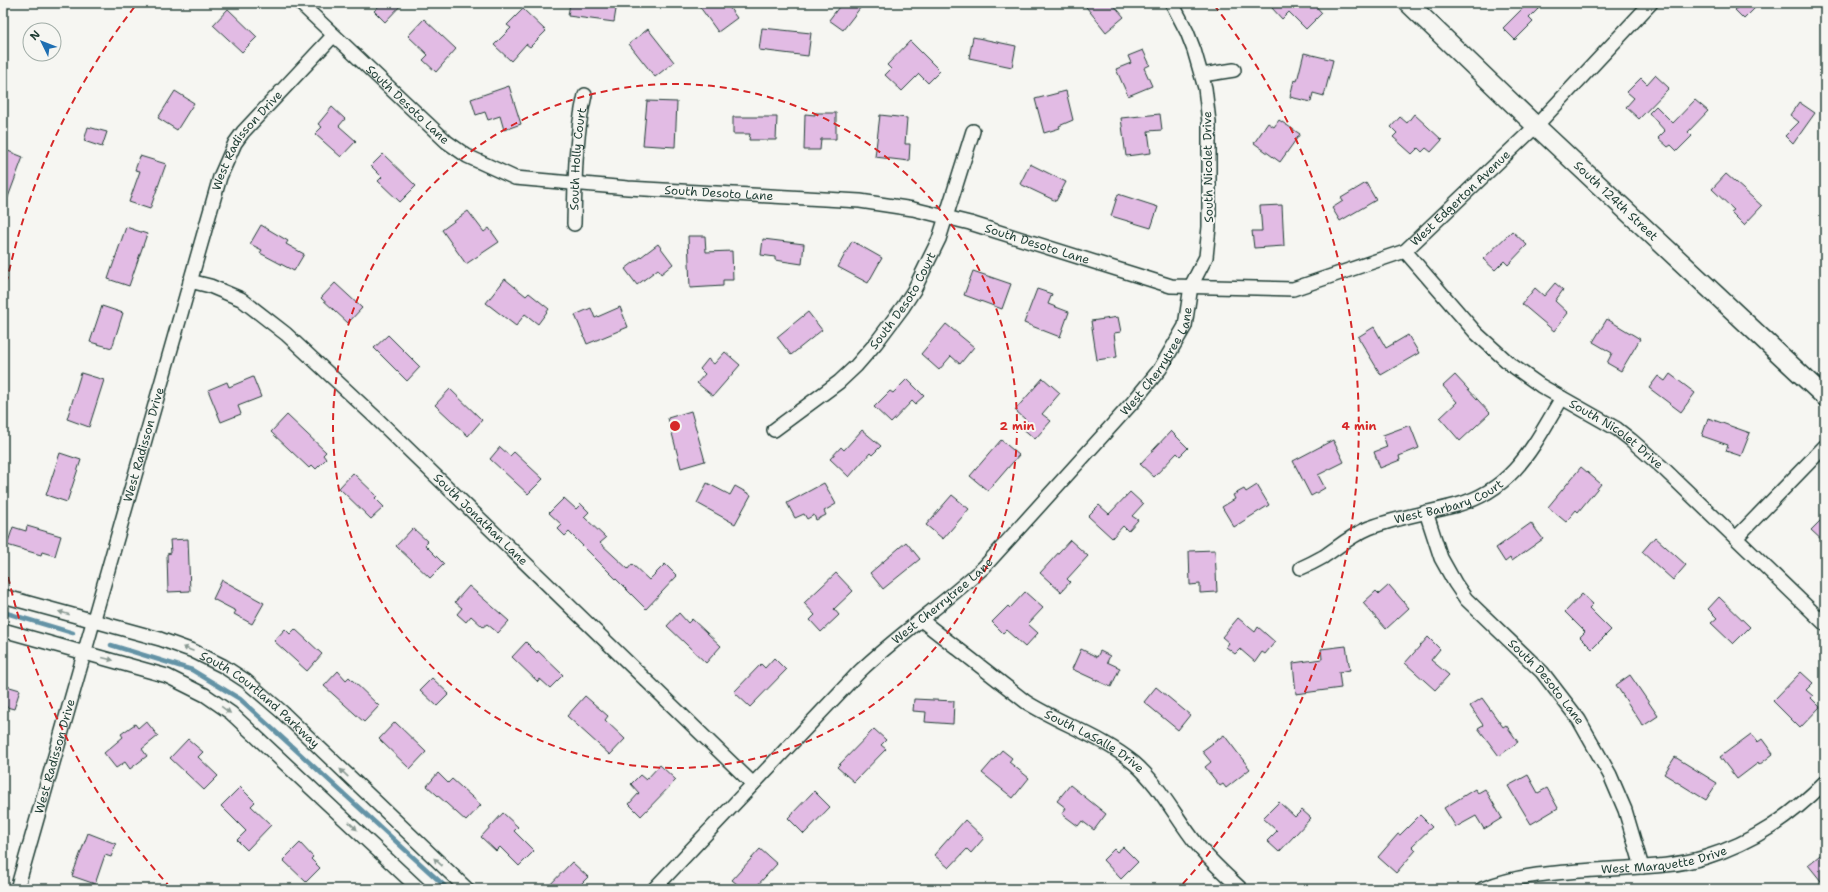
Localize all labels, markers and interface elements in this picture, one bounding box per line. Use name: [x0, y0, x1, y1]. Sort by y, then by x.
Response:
north arrow: [22, 22, 62, 62]
text: N: [27, 27, 44, 44]
street label: South Desoto Lane: [362, 61, 453, 148]
street label: West Radisson Drive: [209, 87, 286, 192]
street label: South Holly Court: [566, 107, 590, 211]
street label: South Nicolet Drive: [1199, 111, 1217, 223]
street label: West Edgerton Avenue: [1407, 147, 1514, 250]
street label: South 124th Street: [1570, 158, 1661, 244]
street label: South Desoto Lane: [664, 182, 774, 204]
street label: South Desoto Lane: [983, 220, 1092, 268]
street label: South Desoto Court: [866, 249, 939, 353]
street label: West Cherrytree Lane: [1117, 306, 1196, 419]
street label: West Radisson Drive: [120, 385, 168, 504]
street label: South Nicolet Drive: [1566, 396, 1667, 473]
text: 2 min: [1000, 418, 1035, 434]
text: 4 min: [1342, 418, 1377, 434]
centre of rings: [668, 419, 682, 433]
street label: South Jonathan Lane: [430, 470, 531, 569]
street label: West Barbary Court: [1392, 476, 1507, 528]
street label: West Cherrytree Lane: [888, 554, 997, 648]
one-way arrow: [57, 610, 69, 616]
street label: South Desoto Lane: [1505, 636, 1588, 728]
one-way arrow: [182, 646, 194, 652]
street label: South Courtland Parkway: [197, 648, 323, 752]
one-way arrow: [102, 656, 114, 662]
street label: West Radisson Drive: [31, 697, 79, 815]
one-way arrow: [221, 706, 232, 714]
street label: South LaSalle Drive: [1042, 706, 1148, 776]
one-way arrow: [339, 768, 349, 778]
one-way arrow: [348, 821, 358, 831]
street label: West Marquette Drive: [1601, 842, 1729, 877]
one-way arrow: [433, 857, 443, 867]

